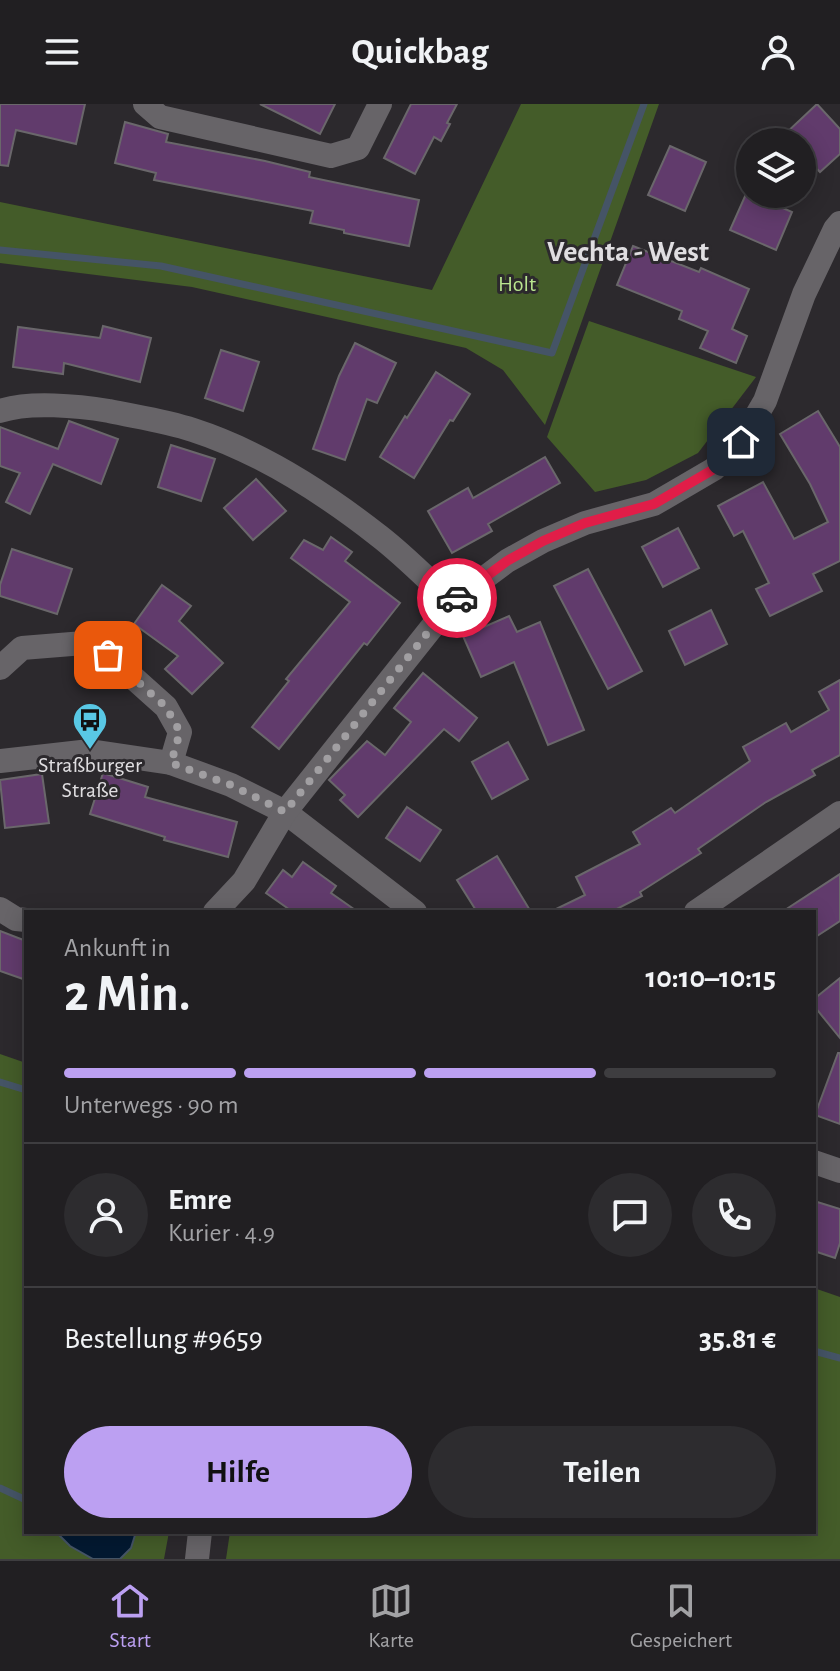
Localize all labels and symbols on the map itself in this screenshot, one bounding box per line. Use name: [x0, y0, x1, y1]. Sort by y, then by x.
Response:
district label: Vechta - West: [547, 237, 709, 267]
park label: Holt: [498, 273, 536, 295]
pin: [707, 408, 775, 476]
courier: [417, 558, 497, 638]
pin: [74, 621, 142, 689]
bus stop icon: Straßburger Straße: [71, 701, 109, 751]
place label: Straßburger Straße: [38, 754, 142, 801]

